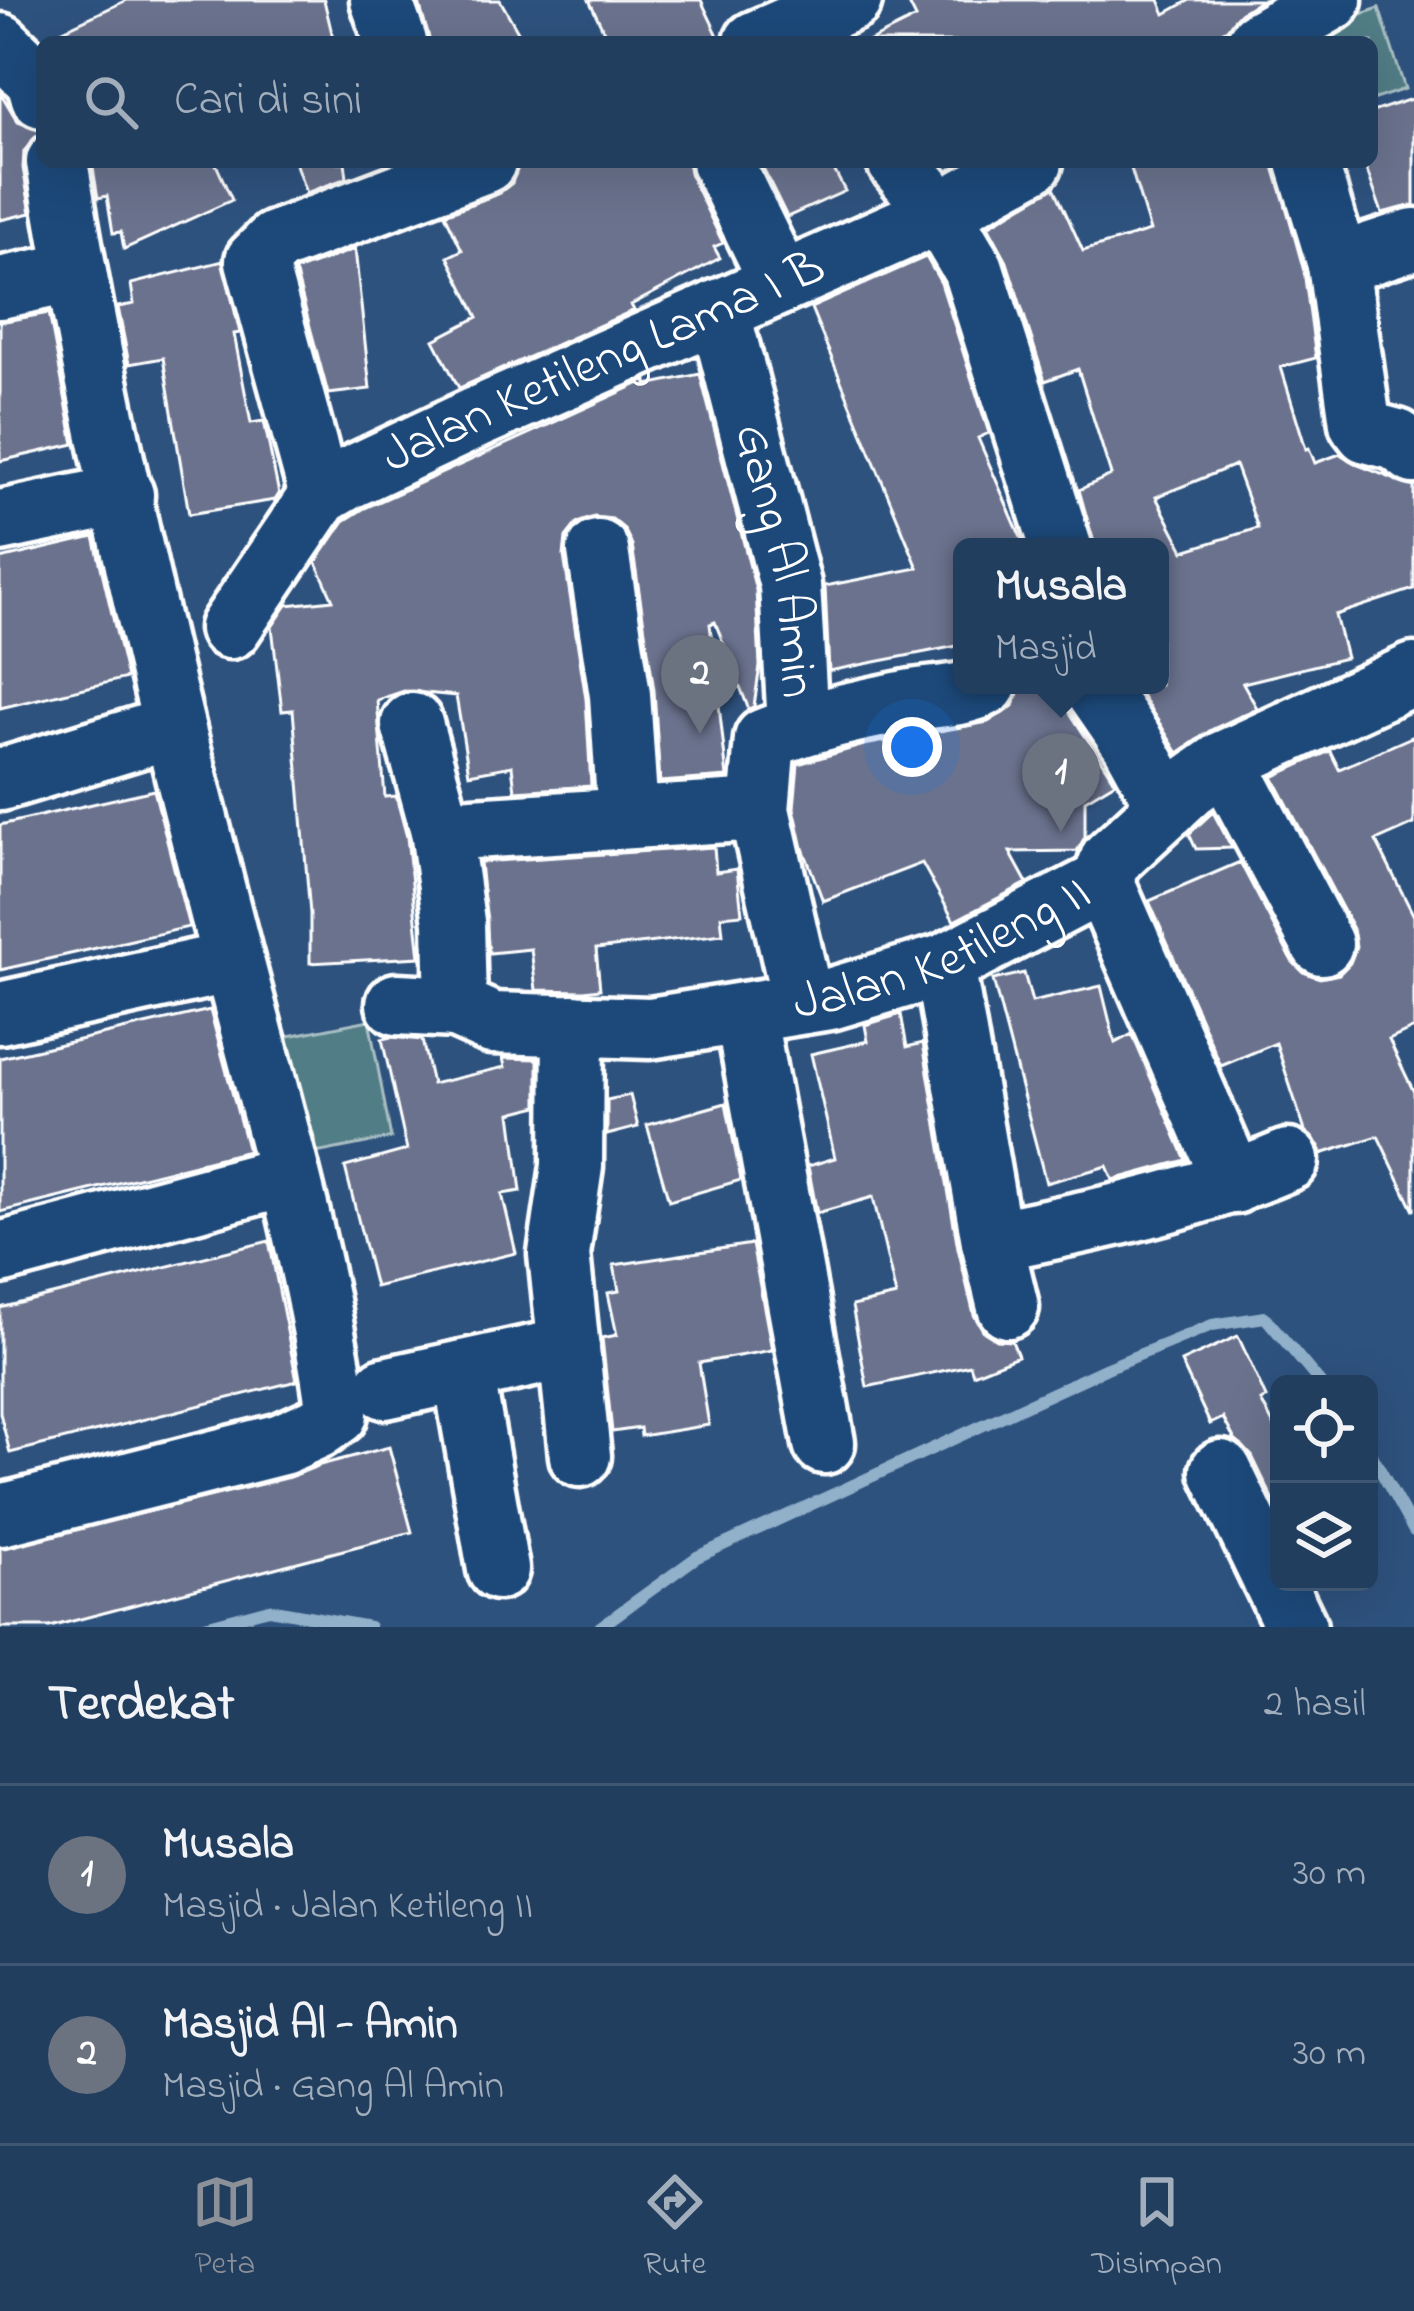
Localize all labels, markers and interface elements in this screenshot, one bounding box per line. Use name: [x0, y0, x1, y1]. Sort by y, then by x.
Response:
search box: [36, 36, 1378, 168]
icon: search: [78, 69, 144, 135]
text: Cari di sini: [174, 69, 362, 135]
street label: Jalan Ketileng Lama I B: [370, 231, 837, 495]
street label: Gang Al Amin: [712, 416, 834, 700]
popup: [953, 538, 1169, 694]
text: Musala: [995, 555, 1127, 621]
text: Masjid: [995, 621, 1096, 678]
pin: 2: [661, 635, 739, 734]
your location: [882, 717, 942, 777]
pin: 1: [1022, 733, 1100, 832]
street label: Jalan Ketileng II: [788, 857, 1105, 1042]
map controls: [1270, 1375, 1378, 1591]
button: locate: [1270, 1375, 1378, 1483]
button: layers: [1270, 1483, 1378, 1591]
text: Terdekat: [48, 1668, 234, 1743]
text: 2 hasil: [1264, 1677, 1366, 1734]
text: Musala: [162, 1813, 294, 1879]
text: 1: [81, 1846, 93, 1903]
text: 30 m: [1293, 1846, 1366, 1903]
text: Masjid · Jalan Ketileng II: [162, 1879, 533, 1936]
text: Masjid Al - Amin: [162, 1993, 458, 2059]
text: 2: [77, 2026, 97, 2083]
text: 30 m: [1293, 2026, 1366, 2083]
text: Masjid · Gang Al Amin: [162, 2059, 504, 2116]
tab: Peta: [192, 2169, 258, 2289]
tab: Rute: [642, 2169, 708, 2289]
tab: Disimpan: [1092, 2169, 1222, 2289]

